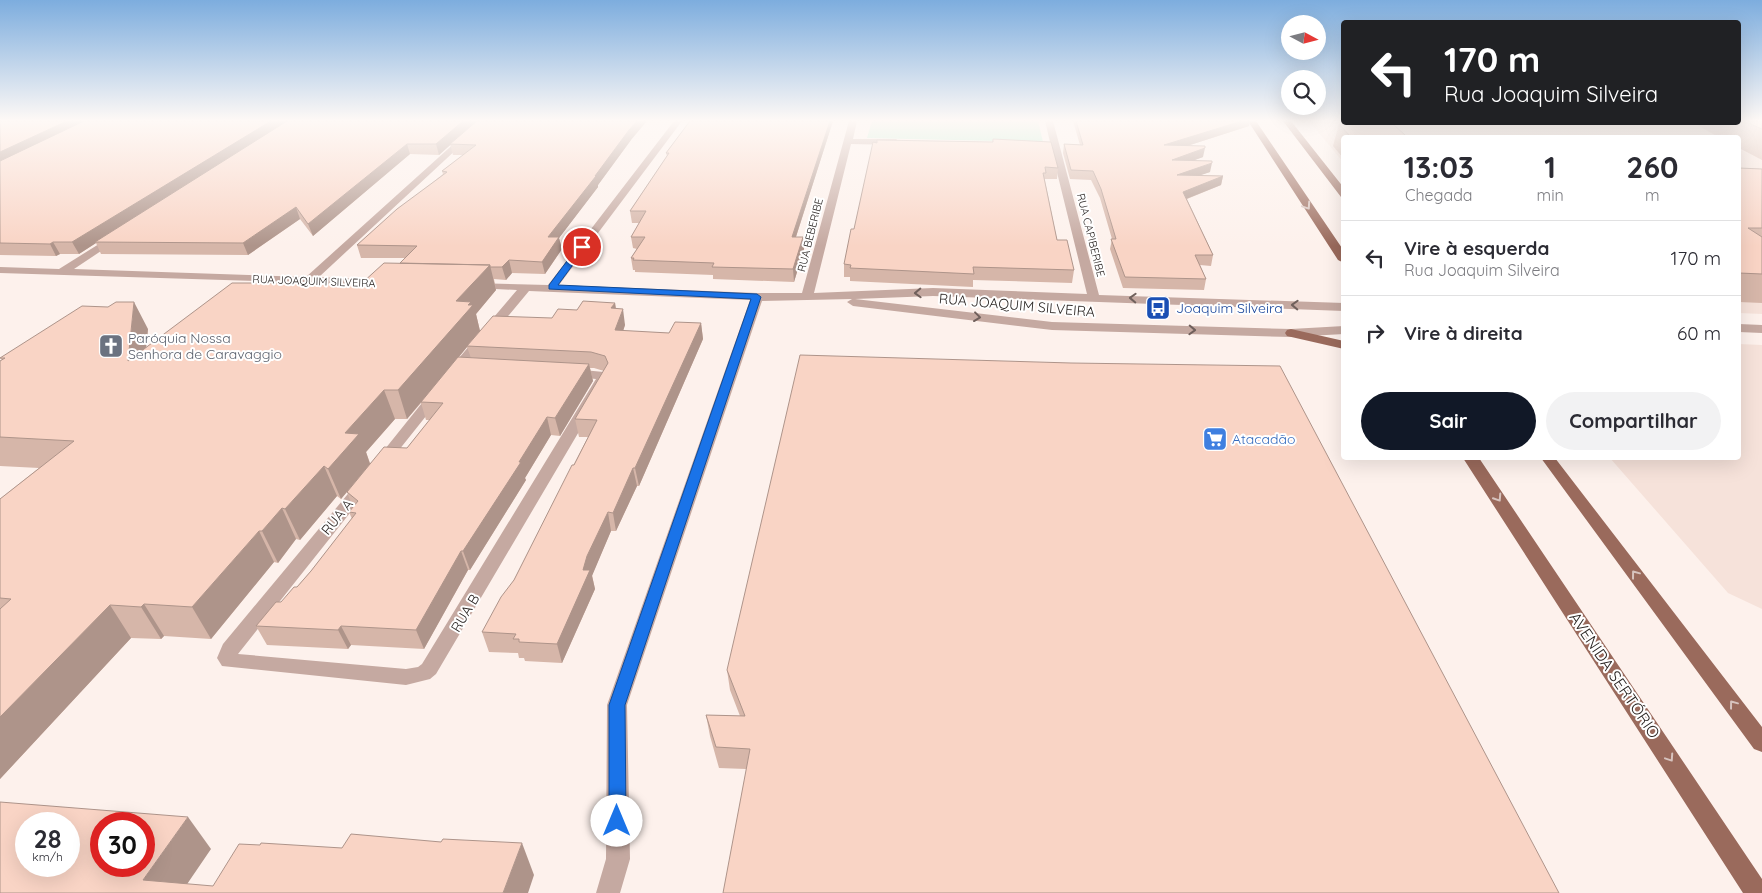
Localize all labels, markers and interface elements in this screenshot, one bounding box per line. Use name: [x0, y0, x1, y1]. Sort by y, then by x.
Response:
north arrow: [1281, 15, 1326, 60]
map controls: [1281, 15, 1326, 115]
text: 170 m: [1444, 37, 1540, 81]
icon: left: [1361, 40, 1426, 105]
button: search: [1281, 70, 1326, 115]
text: Rua Joaquim Silveira: [1444, 80, 1658, 108]
text: 13:03: [1404, 148, 1474, 186]
text: 1: [1544, 148, 1556, 186]
text: 260: [1626, 148, 1678, 186]
text: Chegada: [1405, 185, 1473, 205]
text: min: [1537, 185, 1564, 205]
text: m: [1645, 185, 1660, 205]
street label: RUA CAPIBERIBE: [1074, 192, 1108, 278]
street label: RUA BEBERIBE: [794, 197, 826, 273]
one-way arrow: [1300, 200, 1310, 209]
pin: [561, 226, 603, 268]
icon: arrive: [568, 233, 596, 261]
text: Vire à esquerda: [1404, 236, 1549, 260]
icon: left: [1361, 244, 1389, 272]
text: 170 m: [1670, 246, 1721, 270]
text: Rua Joaquim Silveira: [1404, 260, 1560, 280]
street label: RUA JOAQUIM SILVEIRA: [252, 272, 376, 290]
one-way arrow: [914, 287, 922, 298]
street label: RUA JOAQUIM SILVEIRA: [938, 289, 1096, 321]
one-way arrow: [1128, 293, 1136, 304]
bus stop icon: Joaquim Silveira: [1145, 295, 1171, 321]
place label: Joaquim Silveira: [1176, 299, 1283, 317]
one-way arrow: [1291, 299, 1299, 310]
one-way arrow: [974, 311, 982, 322]
icon: right: [1361, 319, 1389, 347]
text: Vire à direita: [1404, 321, 1523, 345]
text: 60 m: [1677, 321, 1721, 345]
one-way arrow: [1188, 325, 1196, 335]
place label: Paróquia Nossa Senhora de Caravaggio: [128, 329, 282, 363]
church icon: Paróquia Nossa Senhora de Caravaggio: [98, 333, 124, 359]
button: Sair: [1361, 392, 1536, 450]
button: Compartilhar: [1546, 392, 1721, 450]
supermarket icon: Atacadão: [1202, 426, 1228, 452]
place label: Atacadão: [1232, 430, 1295, 448]
one-way arrow: [1492, 493, 1501, 502]
street label: RUA A: [317, 495, 357, 539]
one-way arrow: [1633, 571, 1641, 580]
street label: RUA B: [447, 591, 483, 635]
street label: AVENIDA SERTÓRIO: [1565, 608, 1665, 742]
one-way arrow: [1730, 700, 1739, 710]
one-way arrow: [1664, 753, 1673, 762]
position arrow: [590, 794, 642, 846]
speed limit sign: 30: [90, 812, 155, 877]
text: 28: [34, 823, 61, 854]
text: km/h: [32, 849, 63, 864]

